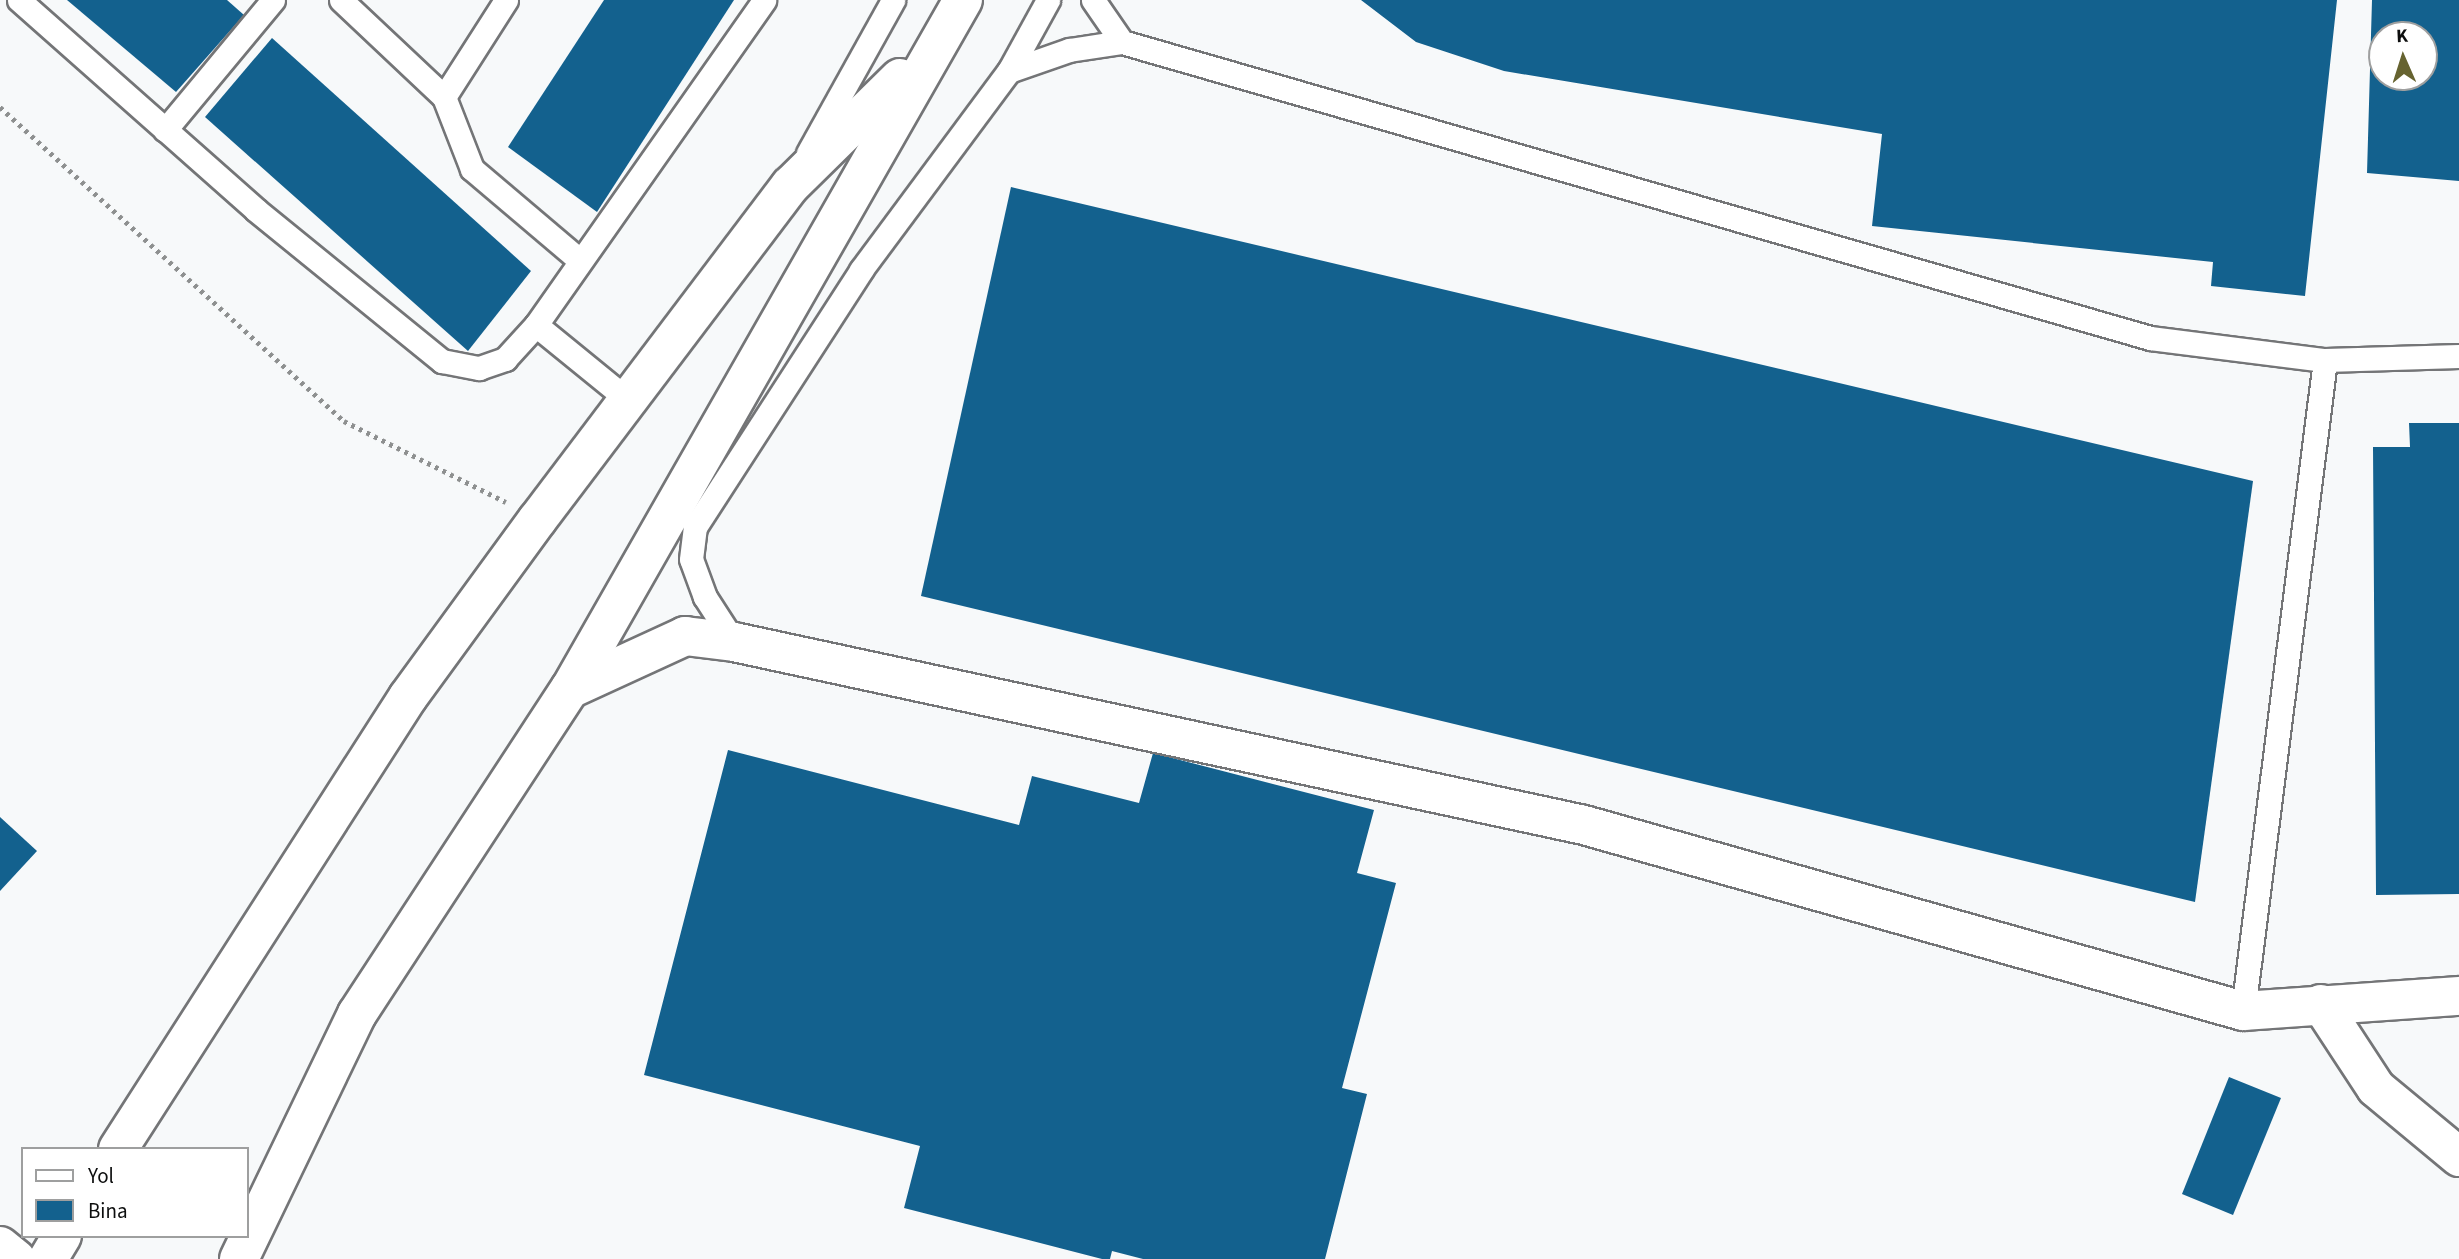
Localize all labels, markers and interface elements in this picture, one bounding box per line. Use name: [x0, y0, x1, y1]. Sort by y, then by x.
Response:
north arrow: [2368, 21, 2438, 91]
text: K: [2395, 23, 2409, 50]
legend: [21, 1147, 248, 1238]
text: Yol: [88, 1161, 114, 1191]
text: Bina: [88, 1196, 128, 1226]

